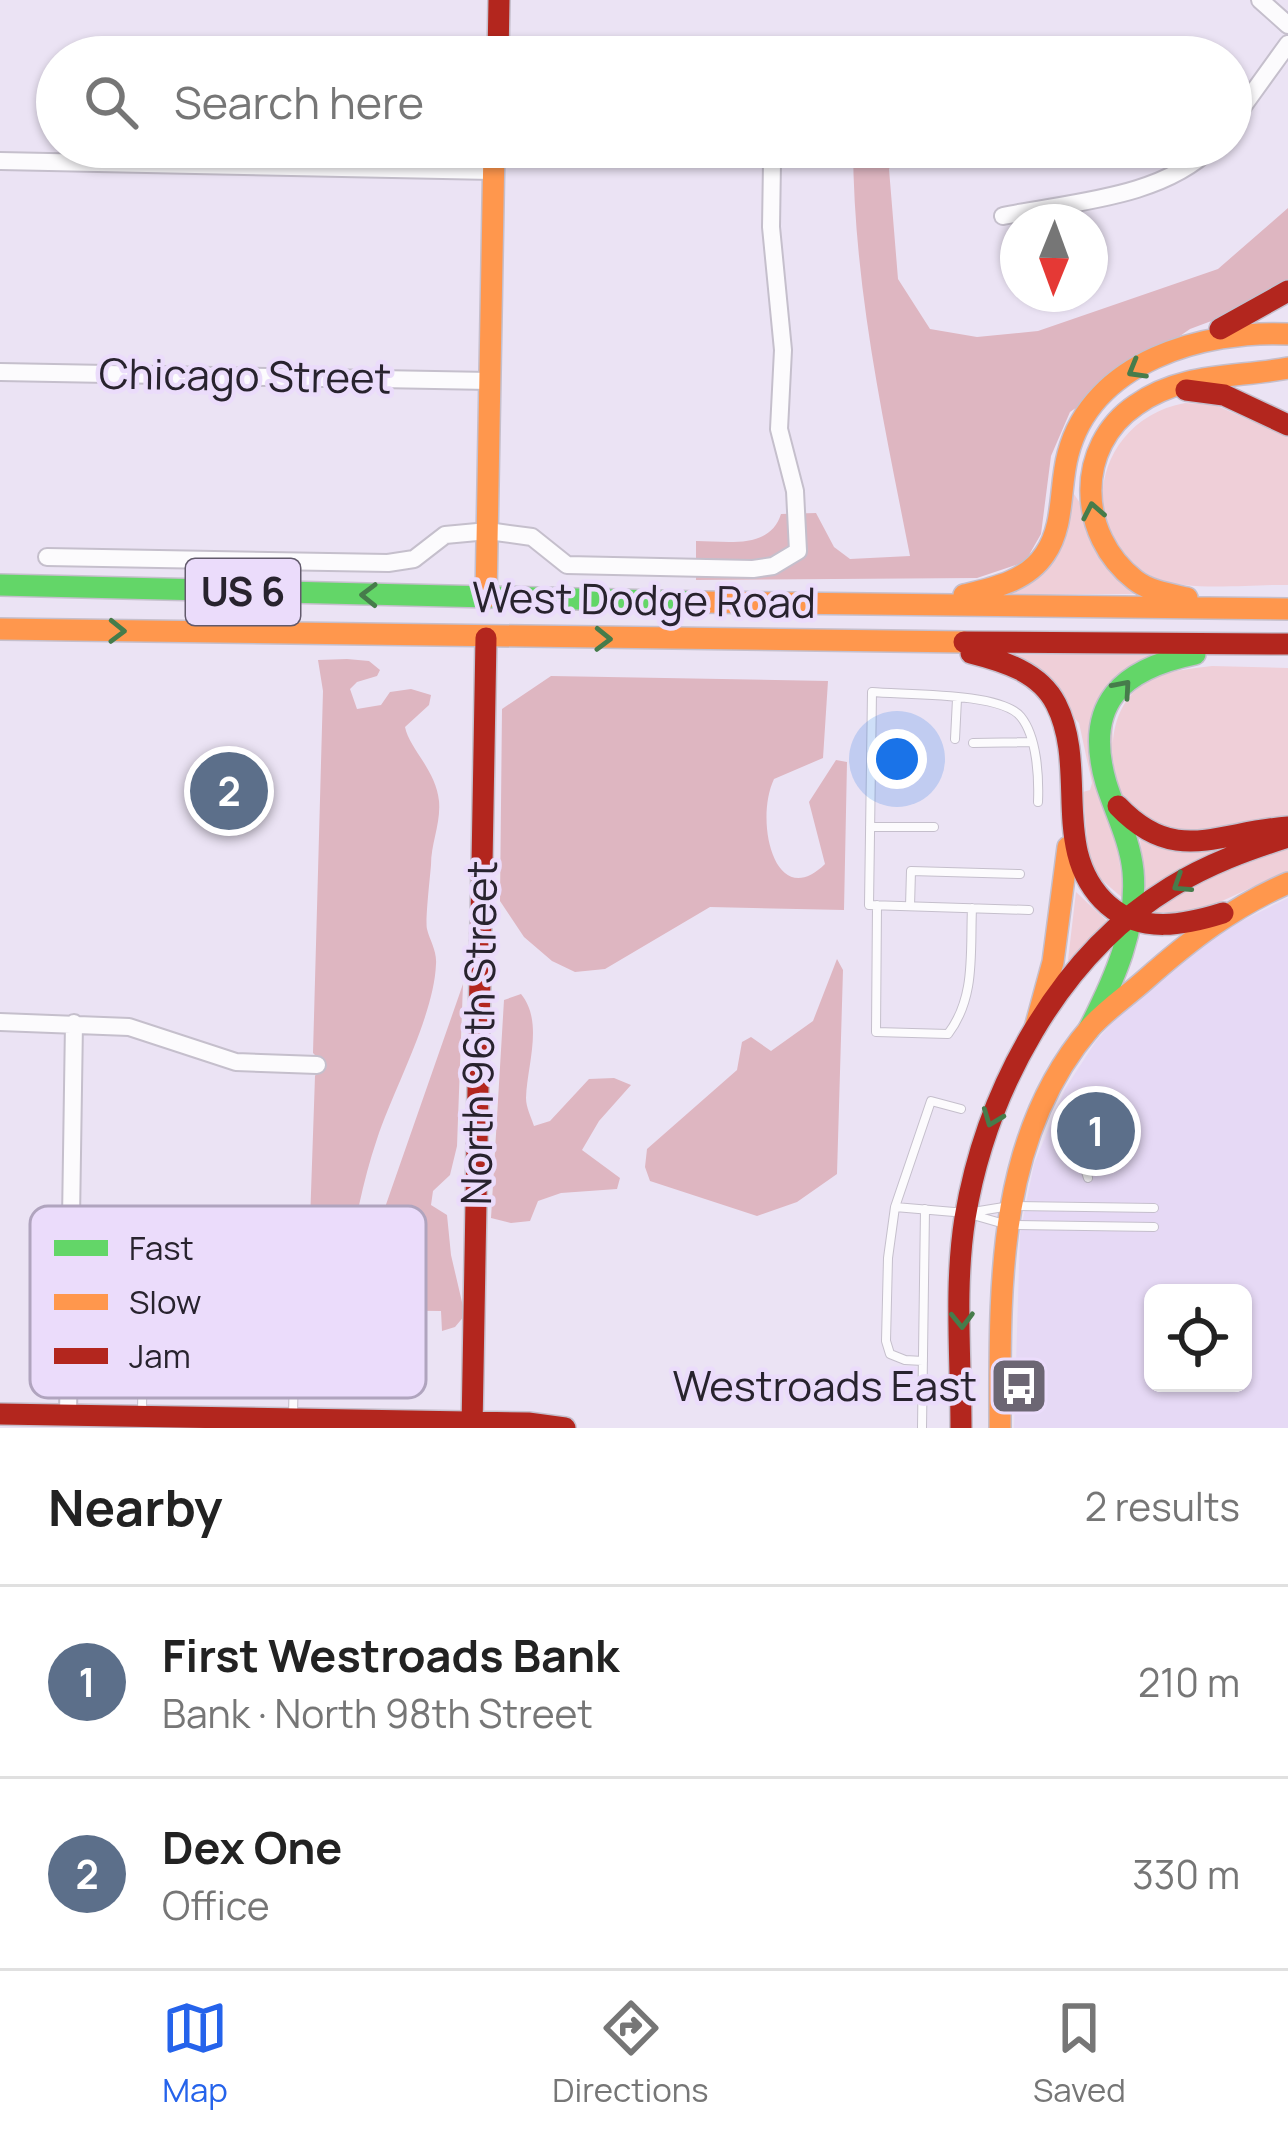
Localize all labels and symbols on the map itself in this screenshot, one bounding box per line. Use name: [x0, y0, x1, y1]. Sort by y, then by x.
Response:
north arrow: [1000, 204, 1108, 312]
street label: Chicago Street: [98, 343, 392, 407]
one-way arrow: [1127, 356, 1149, 379]
one-way arrow: [1081, 501, 1107, 521]
road number: US 6: [186, 559, 300, 625]
street label: West Dodge Road: [472, 567, 816, 631]
one-way arrow: [359, 583, 378, 609]
one-way arrow: [109, 618, 127, 644]
one-way arrow: [595, 626, 613, 652]
one-way arrow: [1108, 679, 1130, 701]
your location: [867, 729, 927, 789]
pin: 2: [190, 746, 268, 836]
street label: North 96th Street: [446, 860, 510, 1206]
one-way arrow: [1173, 870, 1195, 892]
pin: 1: [1057, 1086, 1135, 1176]
one-way arrow: [982, 1106, 1007, 1127]
legend: [30, 1206, 426, 1398]
text: Fast: [129, 1225, 194, 1270]
text: Slow: [129, 1279, 201, 1324]
one-way arrow: [948, 1311, 974, 1330]
text: Jam: [129, 1333, 191, 1378]
bus stop icon: Westroads East: [988, 1355, 1050, 1417]
place label: Westroads East: [672, 1356, 977, 1414]

